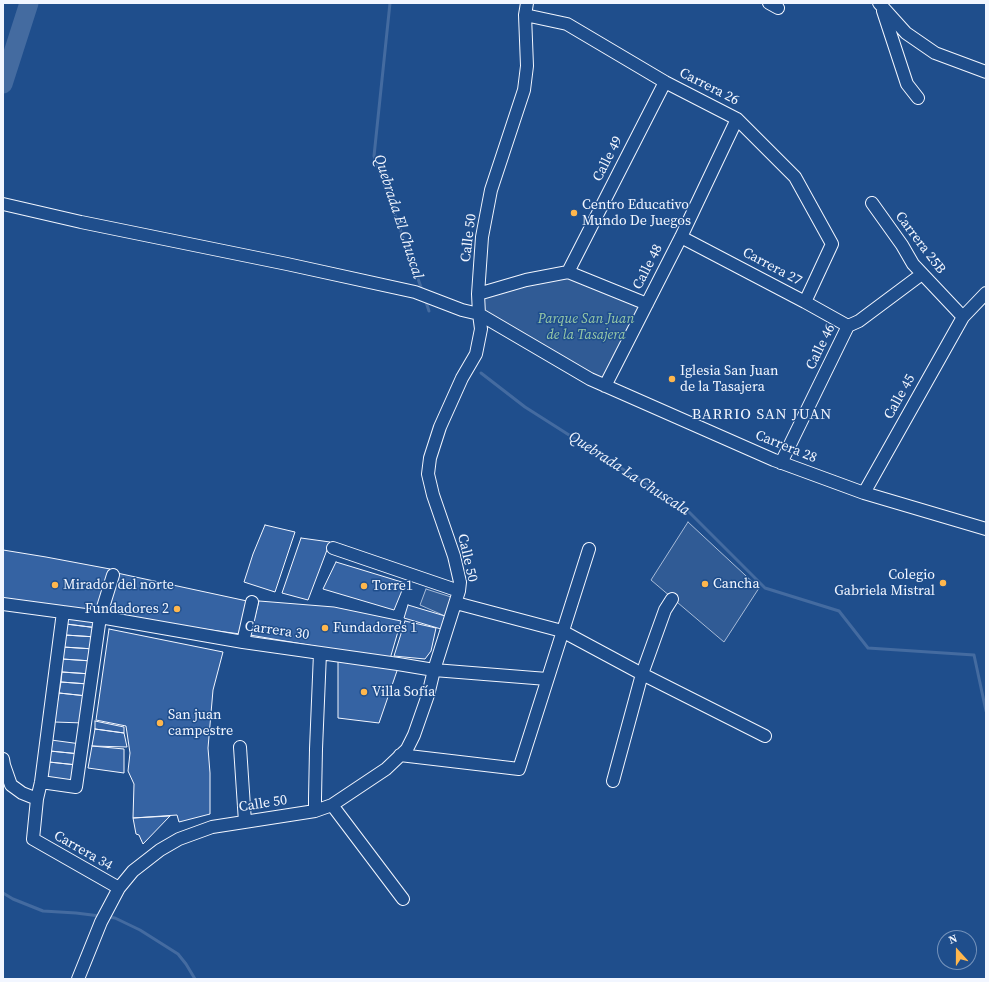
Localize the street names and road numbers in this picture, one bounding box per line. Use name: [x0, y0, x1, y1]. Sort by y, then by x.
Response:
street label: Carrera 26: [676, 65, 742, 109]
street label: Calle 49: [589, 133, 627, 185]
street label: Carrera 25B: [891, 209, 949, 277]
street label: Calle 50: [458, 213, 480, 263]
street label: Calle 48: [629, 241, 667, 293]
street label: Carrera 27: [739, 244, 805, 290]
street label: Calle 46: [803, 321, 839, 373]
street label: Calle 45: [881, 372, 919, 422]
street label: Carrera 28: [753, 427, 819, 467]
street label: Calle 50: [453, 532, 481, 584]
street label: Carrera 30: [244, 618, 310, 644]
street label: Calle 50: [238, 792, 288, 816]
street label: Carrera 34: [51, 828, 115, 874]

